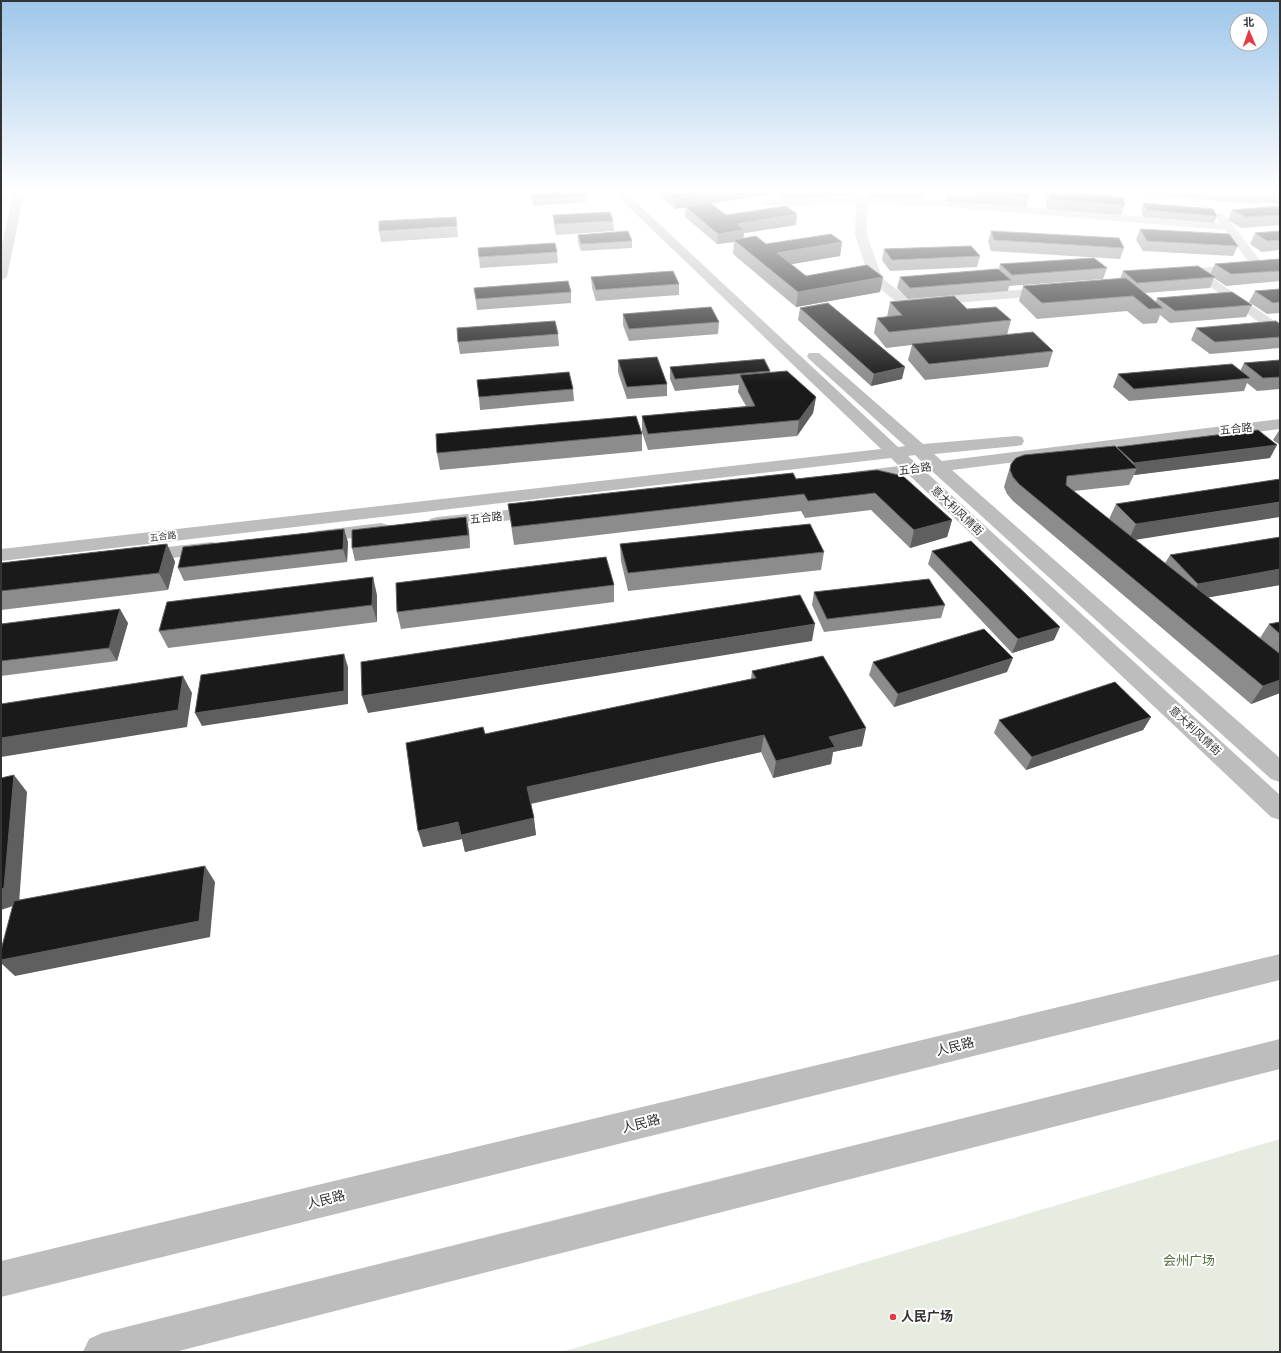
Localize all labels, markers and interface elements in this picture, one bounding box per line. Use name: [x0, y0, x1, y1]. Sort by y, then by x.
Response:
north arrow: [1229, 12, 1269, 52]
text: 北: [1243, 16, 1254, 29]
street label: 五合路: [1219, 421, 1253, 437]
street label: 五合路: [898, 460, 932, 478]
street label: 意大利风情街: [928, 484, 986, 538]
street label: 五合路: [469, 510, 503, 526]
street label: 五合路: [149, 530, 177, 544]
street label: 意大利风情街: [1166, 704, 1224, 758]
street label: 人民路: [934, 1035, 976, 1059]
street label: 人民路: [620, 1112, 662, 1136]
street label: 人民路: [305, 1188, 347, 1212]
park label: 会州广场: [1163, 1253, 1215, 1269]
place label: 人民广场: [901, 1309, 953, 1325]
marker: 人民广场: [888, 1312, 898, 1322]

